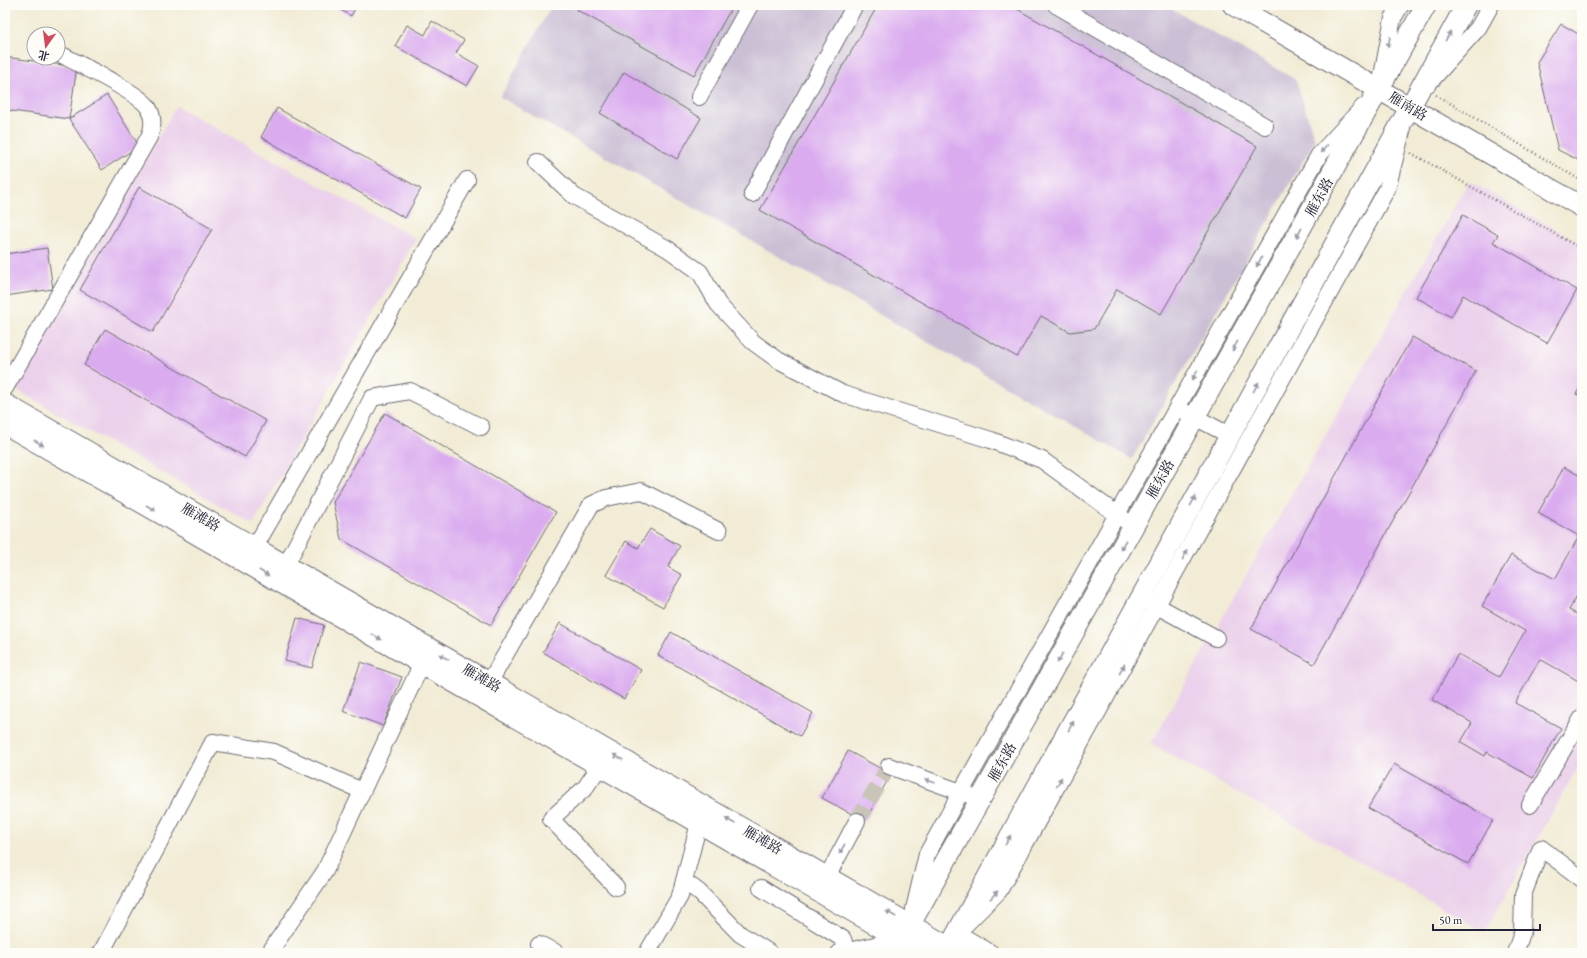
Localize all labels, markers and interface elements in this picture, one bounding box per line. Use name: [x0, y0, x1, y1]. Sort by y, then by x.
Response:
north arrow: [26, 26, 66, 66]
one-way arrow: [1445, 30, 1452, 42]
one-way arrow: [1385, 36, 1391, 48]
text: 北: [37, 48, 51, 64]
street label: 雁南路: [1385, 87, 1431, 125]
one-way arrow: [1320, 145, 1329, 154]
street label: 雁东路: [1301, 174, 1337, 220]
one-way arrow: [1295, 227, 1302, 238]
one-way arrow: [1256, 256, 1262, 267]
one-way arrow: [1232, 340, 1238, 352]
one-way arrow: [1192, 369, 1199, 381]
one-way arrow: [1252, 381, 1259, 393]
one-way arrow: [33, 439, 45, 446]
street label: 雁东路: [1142, 456, 1178, 502]
one-way arrow: [1190, 495, 1197, 507]
street label: 雁滩路: [178, 499, 224, 535]
one-way arrow: [146, 504, 157, 511]
one-way arrow: [1120, 539, 1127, 551]
one-way arrow: [1181, 549, 1188, 561]
one-way arrow: [258, 569, 270, 576]
one-way arrow: [371, 634, 383, 641]
one-way arrow: [1056, 652, 1063, 664]
one-way arrow: [438, 653, 450, 660]
street label: 雁滩路: [459, 660, 505, 696]
one-way arrow: [1118, 663, 1125, 675]
one-way arrow: [1067, 720, 1074, 731]
street label: 雁东路: [984, 739, 1020, 785]
one-way arrow: [612, 753, 624, 760]
one-way arrow: [1055, 776, 1062, 788]
one-way arrow: [924, 778, 936, 784]
one-way arrow: [724, 818, 736, 825]
street label: 雁滩路: [740, 822, 786, 858]
one-way arrow: [1005, 834, 1012, 846]
one-way arrow: [839, 843, 845, 855]
one-way arrow: [989, 890, 999, 900]
scale bar: [1433, 906, 1540, 932]
one-way arrow: [886, 911, 897, 918]
text: 50 m: [1439, 912, 1463, 928]

